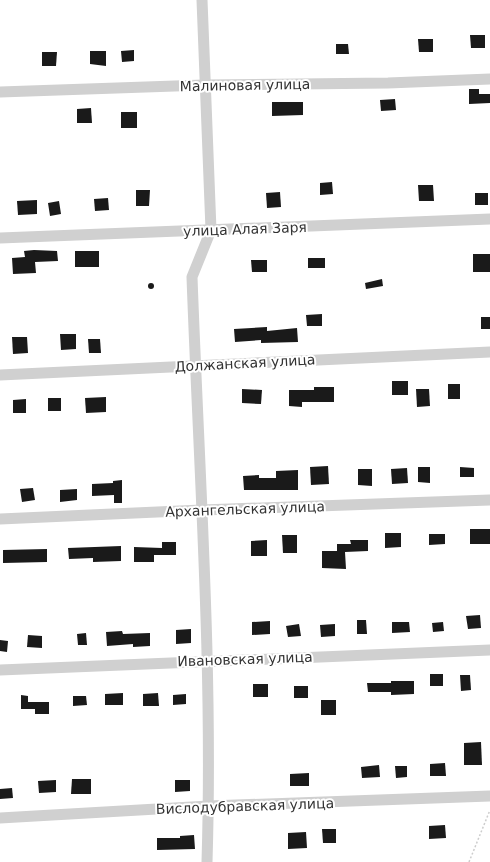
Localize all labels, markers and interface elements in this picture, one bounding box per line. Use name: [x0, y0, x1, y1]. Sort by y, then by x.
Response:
street label: Малиновая улица: [180, 76, 310, 94]
street label: улица Алая Заря: [183, 219, 307, 239]
street label: Должанская улица: [174, 351, 316, 375]
street label: Архангельская улица: [165, 498, 325, 520]
street label: Ивановская улица: [177, 649, 313, 669]
street label: Вислодубравская улица: [156, 795, 334, 817]

